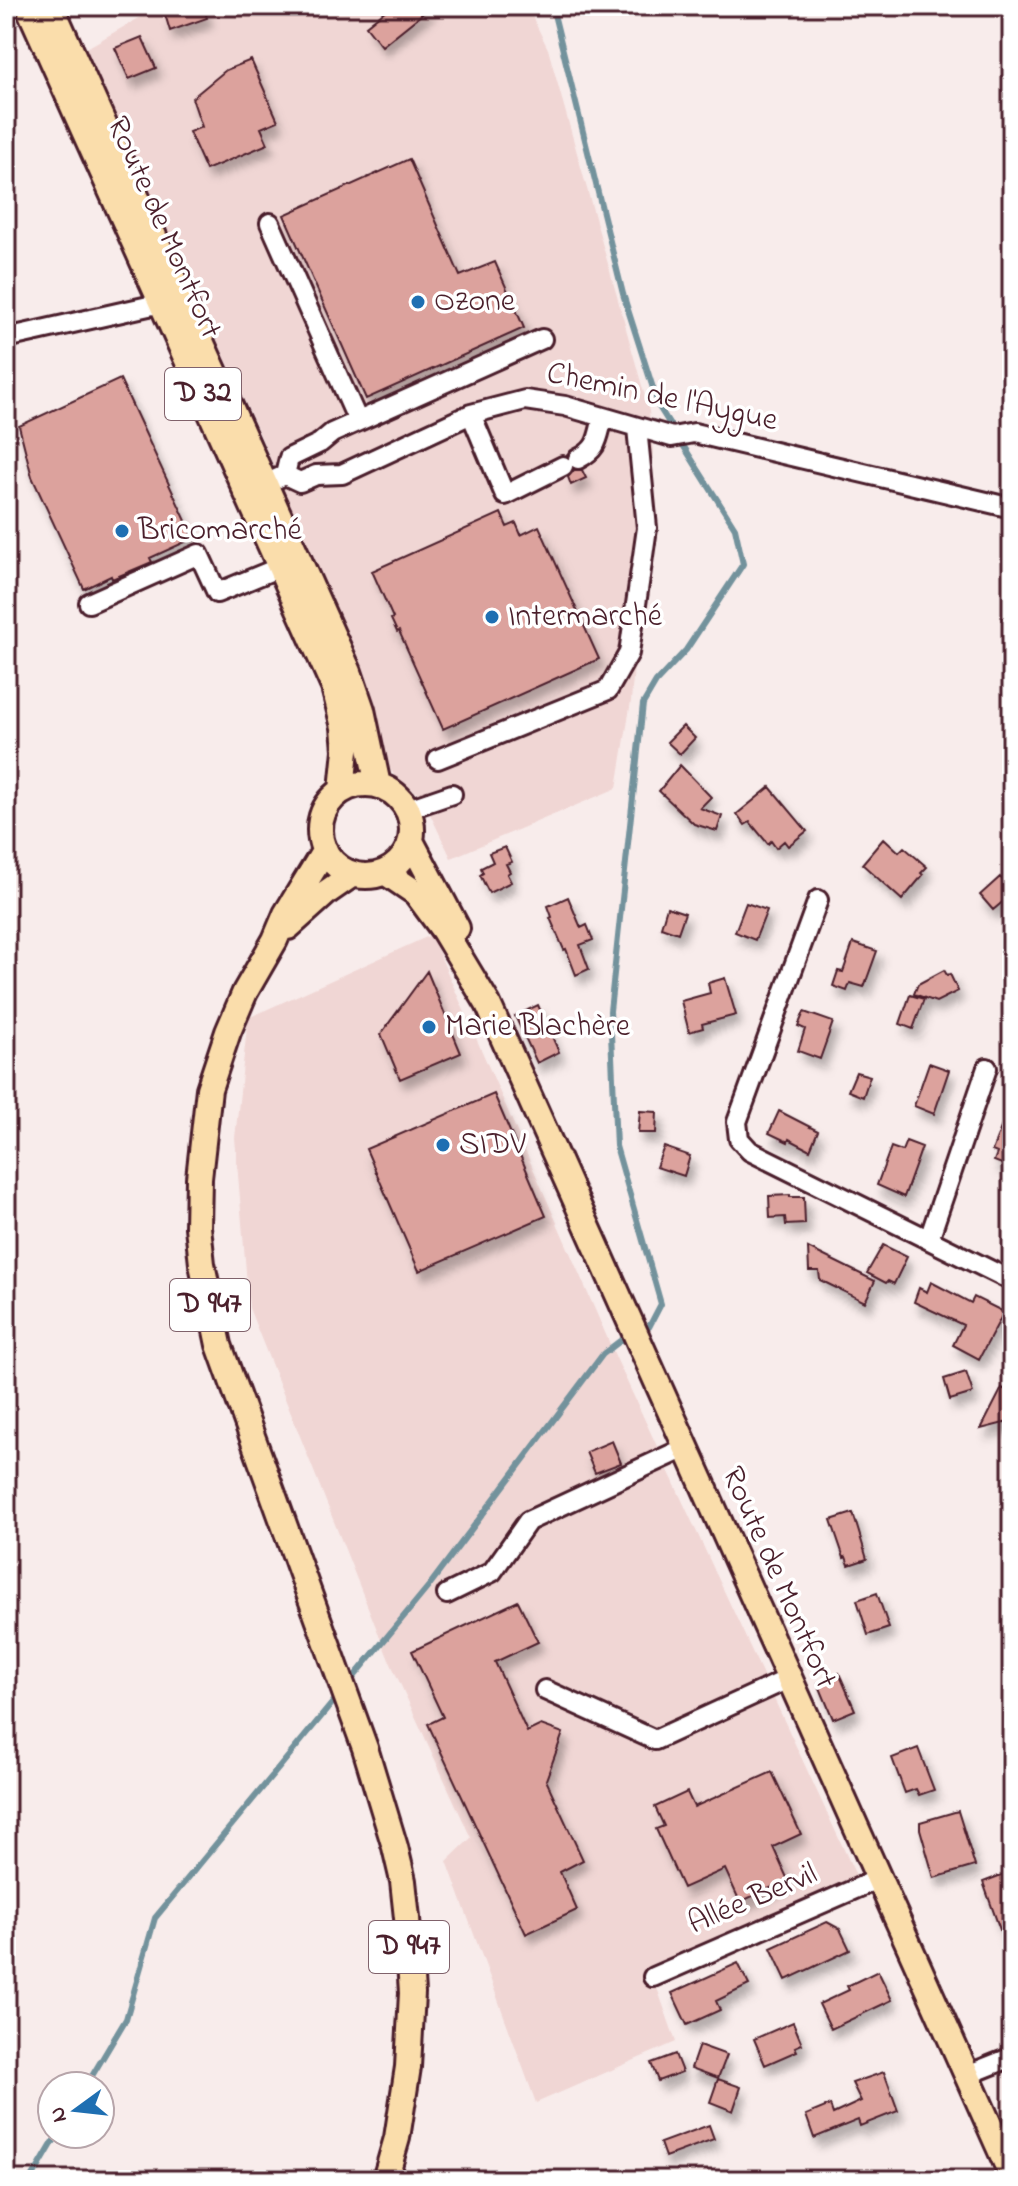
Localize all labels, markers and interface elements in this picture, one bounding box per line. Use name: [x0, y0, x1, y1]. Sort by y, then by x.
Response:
street label: Route de Montfort: [93, 109, 233, 347]
place label: Ozone: [434, 279, 516, 326]
marker: Ozone: [409, 293, 427, 311]
street label: Chemin de l'Aygue: [542, 351, 782, 446]
road number: D 32: [165, 368, 241, 420]
place label: Bricomarché: [137, 508, 303, 555]
marker: Bricomarché: [113, 522, 131, 540]
place label: Intermarché: [508, 594, 663, 641]
marker: Intermarché: [483, 608, 501, 626]
place label: Marie Blachère: [445, 1004, 631, 1051]
marker: Marie Blachère: [420, 1018, 438, 1036]
place label: SIDV: [459, 1122, 527, 1169]
marker: SIDV: [434, 1136, 452, 1154]
road number: D 947: [170, 1279, 250, 1331]
street label: Route de Montfort: [708, 1459, 848, 1697]
street label: Allée Bervil: [681, 1852, 825, 1948]
road number: D 947: [369, 1921, 449, 1973]
north arrow: [36, 2070, 116, 2150]
text: N: [42, 2103, 77, 2126]

